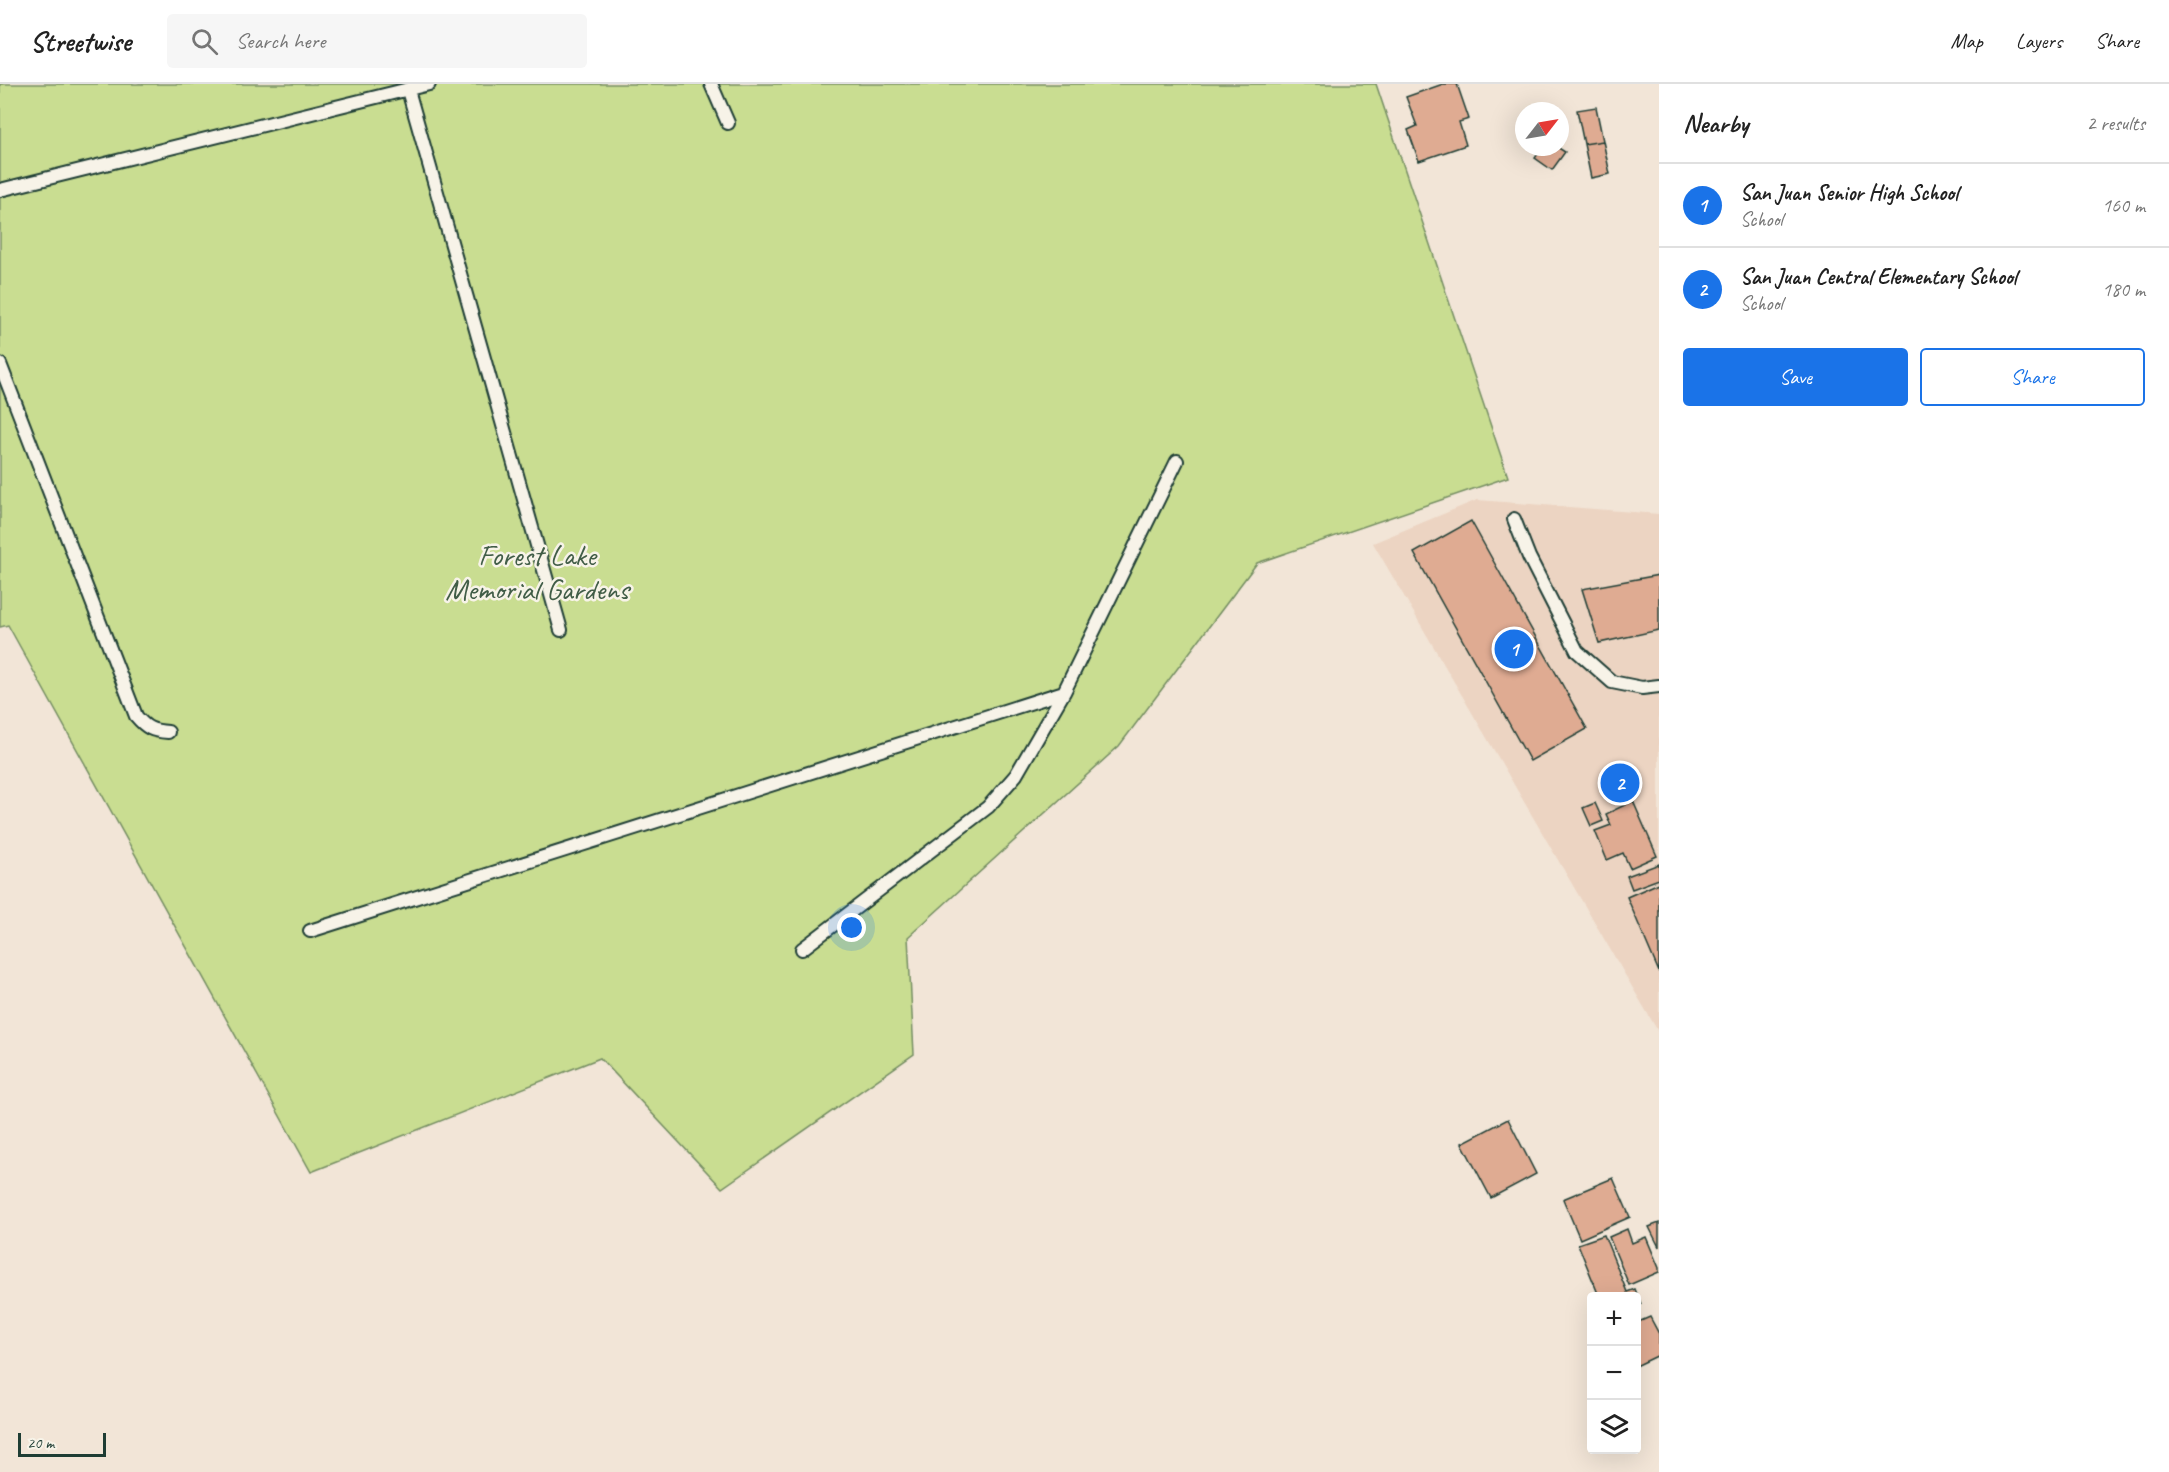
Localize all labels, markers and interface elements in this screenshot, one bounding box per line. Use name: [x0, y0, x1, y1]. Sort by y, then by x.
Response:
search box: [167, 14, 587, 68]
text: Streetwise: [30, 24, 131, 59]
icon: search: [188, 25, 221, 58]
text: Search here: [236, 27, 325, 55]
text: Map: [1950, 28, 1983, 54]
text: Layers: [2016, 28, 2062, 54]
text: Share: [2095, 28, 2139, 54]
north arrow: [1515, 102, 1569, 156]
text: Nearby: [1683, 107, 1748, 140]
text: 2 results: [2086, 111, 2145, 136]
text: San Juan Senior High School: [1740, 179, 1958, 207]
text: 1: [1698, 193, 1707, 218]
text: 160 m: [2102, 193, 2145, 218]
text: School: [1740, 207, 1783, 232]
text: San Juan Central Elementary School: [1740, 263, 2017, 291]
text: 2: [1698, 277, 1707, 302]
text: 180 m: [2102, 277, 2145, 302]
text: School: [1740, 291, 1783, 316]
button: Save: [1683, 348, 1908, 406]
button: Share: [1920, 348, 2145, 406]
park label: Forest Lake Memorial Gardens: [445, 536, 631, 608]
pin: 1: [1494, 626, 1534, 672]
pin: 2: [1600, 760, 1640, 806]
your location: [837, 913, 866, 942]
map controls: [1587, 1292, 1641, 1454]
button: +: [1587, 1292, 1641, 1346]
button: −: [1587, 1346, 1641, 1400]
button: layers: [1587, 1400, 1641, 1454]
scale bar: [18, 1430, 106, 1458]
text: 20 m: [27, 1433, 54, 1453]

